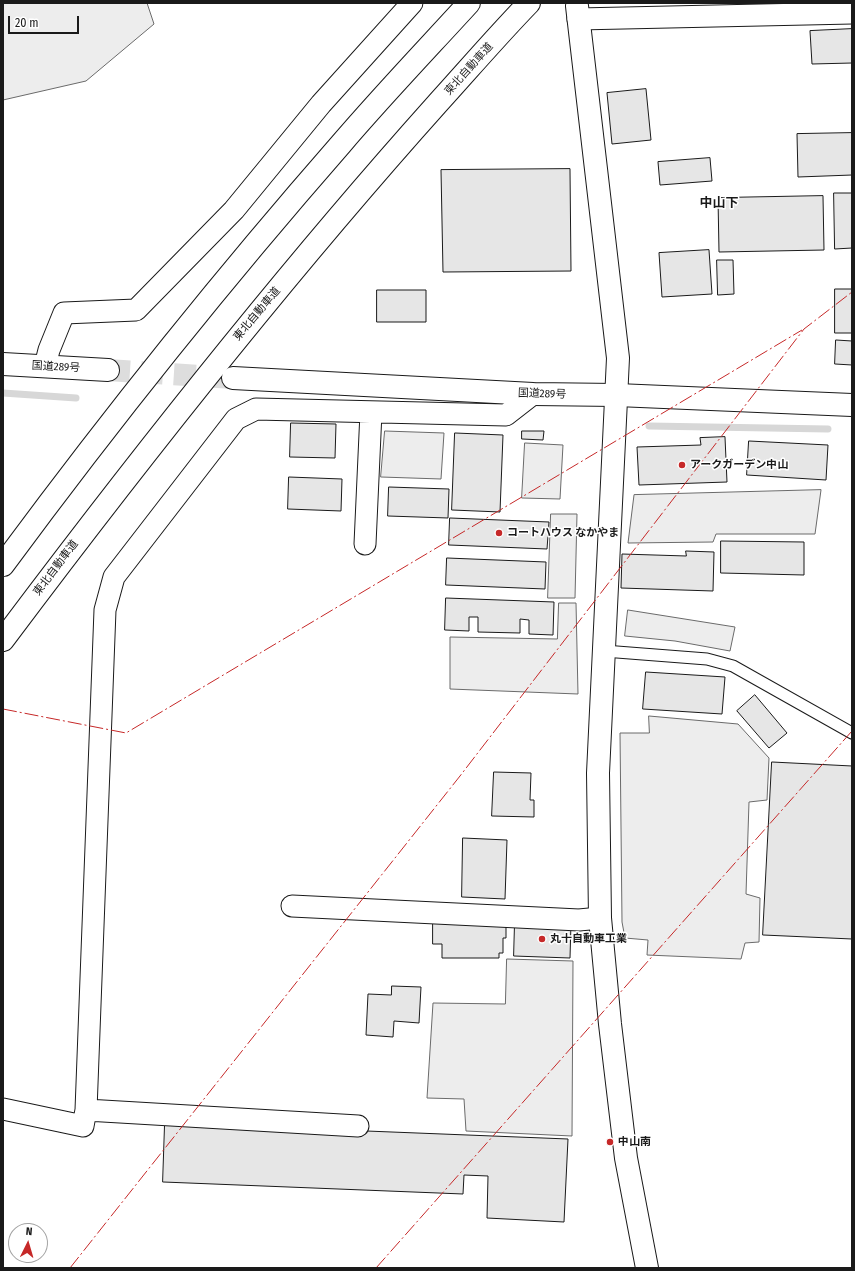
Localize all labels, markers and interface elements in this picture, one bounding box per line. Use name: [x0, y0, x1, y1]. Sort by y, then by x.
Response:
scale bar: [10, 8, 81, 34]
text: 20 m: [15, 16, 39, 30]
street label: 東北自動車道: [442, 40, 496, 98]
district label: 中山下: [700, 195, 738, 211]
street label: 東北自動車道: [231, 284, 283, 344]
street label: 国道289号: [31, 359, 81, 375]
street label: 国道289号: [518, 387, 566, 401]
place label: アークガーデン中山: [690, 458, 788, 472]
marker: アークガーデン中山: [677, 460, 687, 470]
place label: コートハウス なかやま: [507, 526, 619, 540]
marker: コートハウス なかやま: [494, 528, 504, 538]
street label: 東北自動車道: [31, 538, 81, 598]
place label: 丸十自動車工業: [550, 932, 627, 946]
marker: 丸十自動車工業: [537, 934, 547, 944]
place label: 中山南: [618, 1135, 651, 1149]
marker: 中山南: [605, 1137, 615, 1147]
north arrow: [8, 1223, 48, 1263]
text: N: [25, 1225, 33, 1238]

